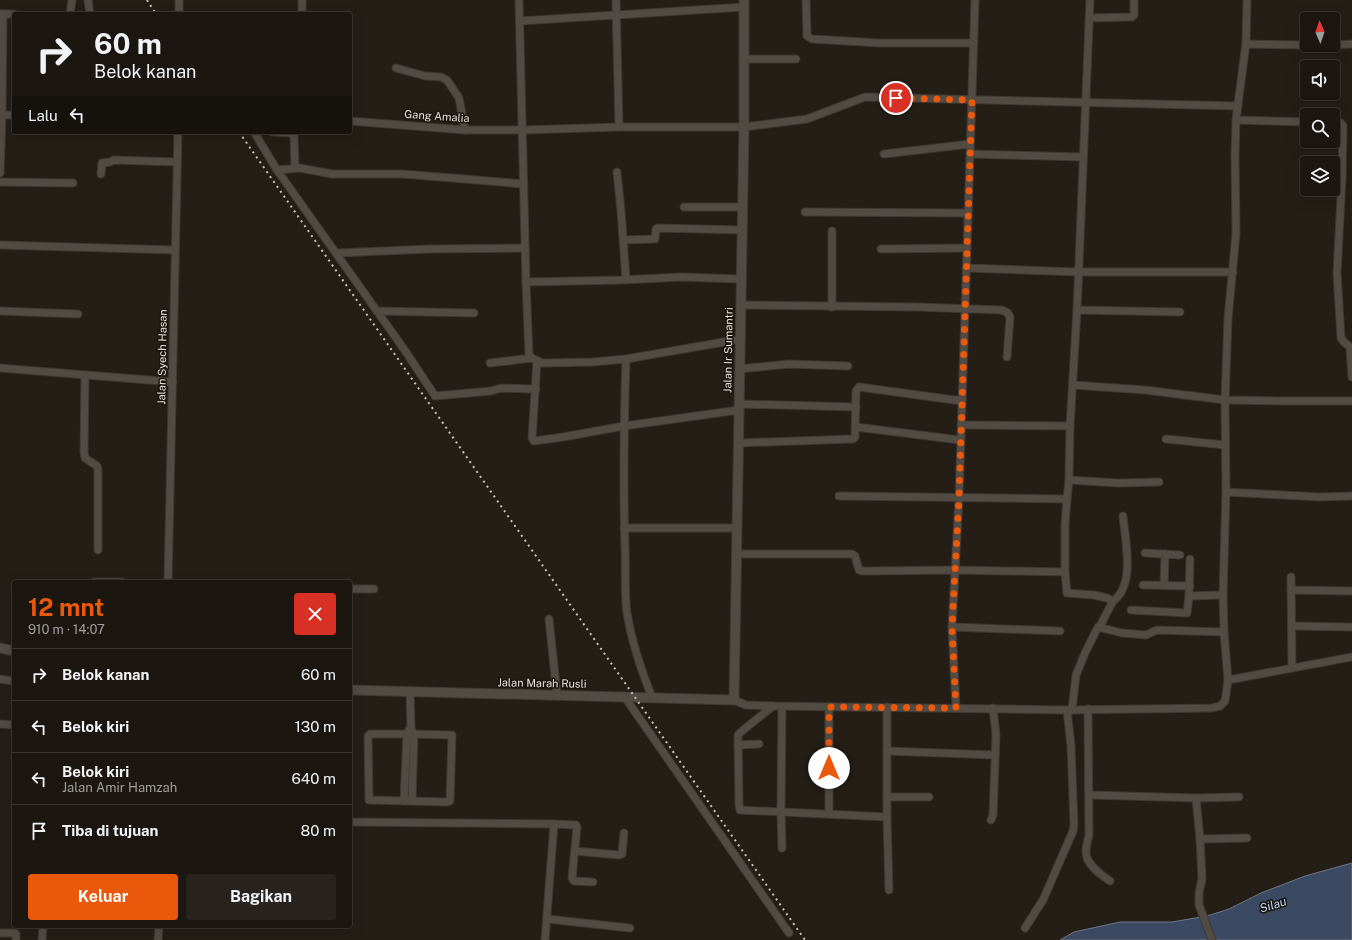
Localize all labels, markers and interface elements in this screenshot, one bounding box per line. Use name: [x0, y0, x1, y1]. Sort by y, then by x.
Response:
north arrow: [1300, 12, 1340, 52]
map controls: [1300, 12, 1340, 196]
text: 60 m: [94, 27, 162, 60]
icon: right: [28, 28, 80, 80]
button: sound: [1300, 60, 1340, 100]
text: Belok kanan: [94, 61, 197, 82]
pin: [879, 81, 913, 115]
icon: arrive: [885, 87, 907, 109]
icon: left: [66, 104, 88, 126]
text: Lalu: [28, 107, 58, 124]
street label: Gang Amalia: [404, 108, 470, 124]
button: search: [1300, 108, 1340, 148]
button: layers: [1300, 156, 1340, 196]
street label: Jalan Ir Sumantri: [721, 307, 735, 393]
street label: Jalan Syech Hasan: [155, 309, 169, 405]
text: 12 mnt: [28, 593, 104, 621]
button: close: [294, 593, 336, 635]
text: 910 m · 14:07: [28, 622, 105, 637]
icon: right: [28, 664, 50, 686]
text: Belok kanan: [62, 666, 149, 683]
text: 60 m: [301, 666, 336, 683]
street label: Jalan Marah Rusli: [497, 676, 587, 690]
icon: left: [28, 716, 50, 738]
text: Belok kiri: [62, 718, 129, 735]
text: 130 m: [295, 718, 336, 735]
position arrow: [808, 747, 850, 789]
text: Belok kiri: [62, 763, 129, 780]
icon: left: [28, 768, 50, 790]
text: 640 m: [291, 770, 336, 787]
text: Jalan Amir Hamzah: [62, 780, 177, 795]
icon: arrive: [28, 820, 50, 842]
text: Tiba di tujuan: [62, 822, 158, 839]
text: 80 m: [301, 822, 336, 839]
button: Keluar: [28, 874, 178, 920]
button: Bagikan: [186, 874, 336, 920]
water label: Silau: [1258, 894, 1288, 916]

